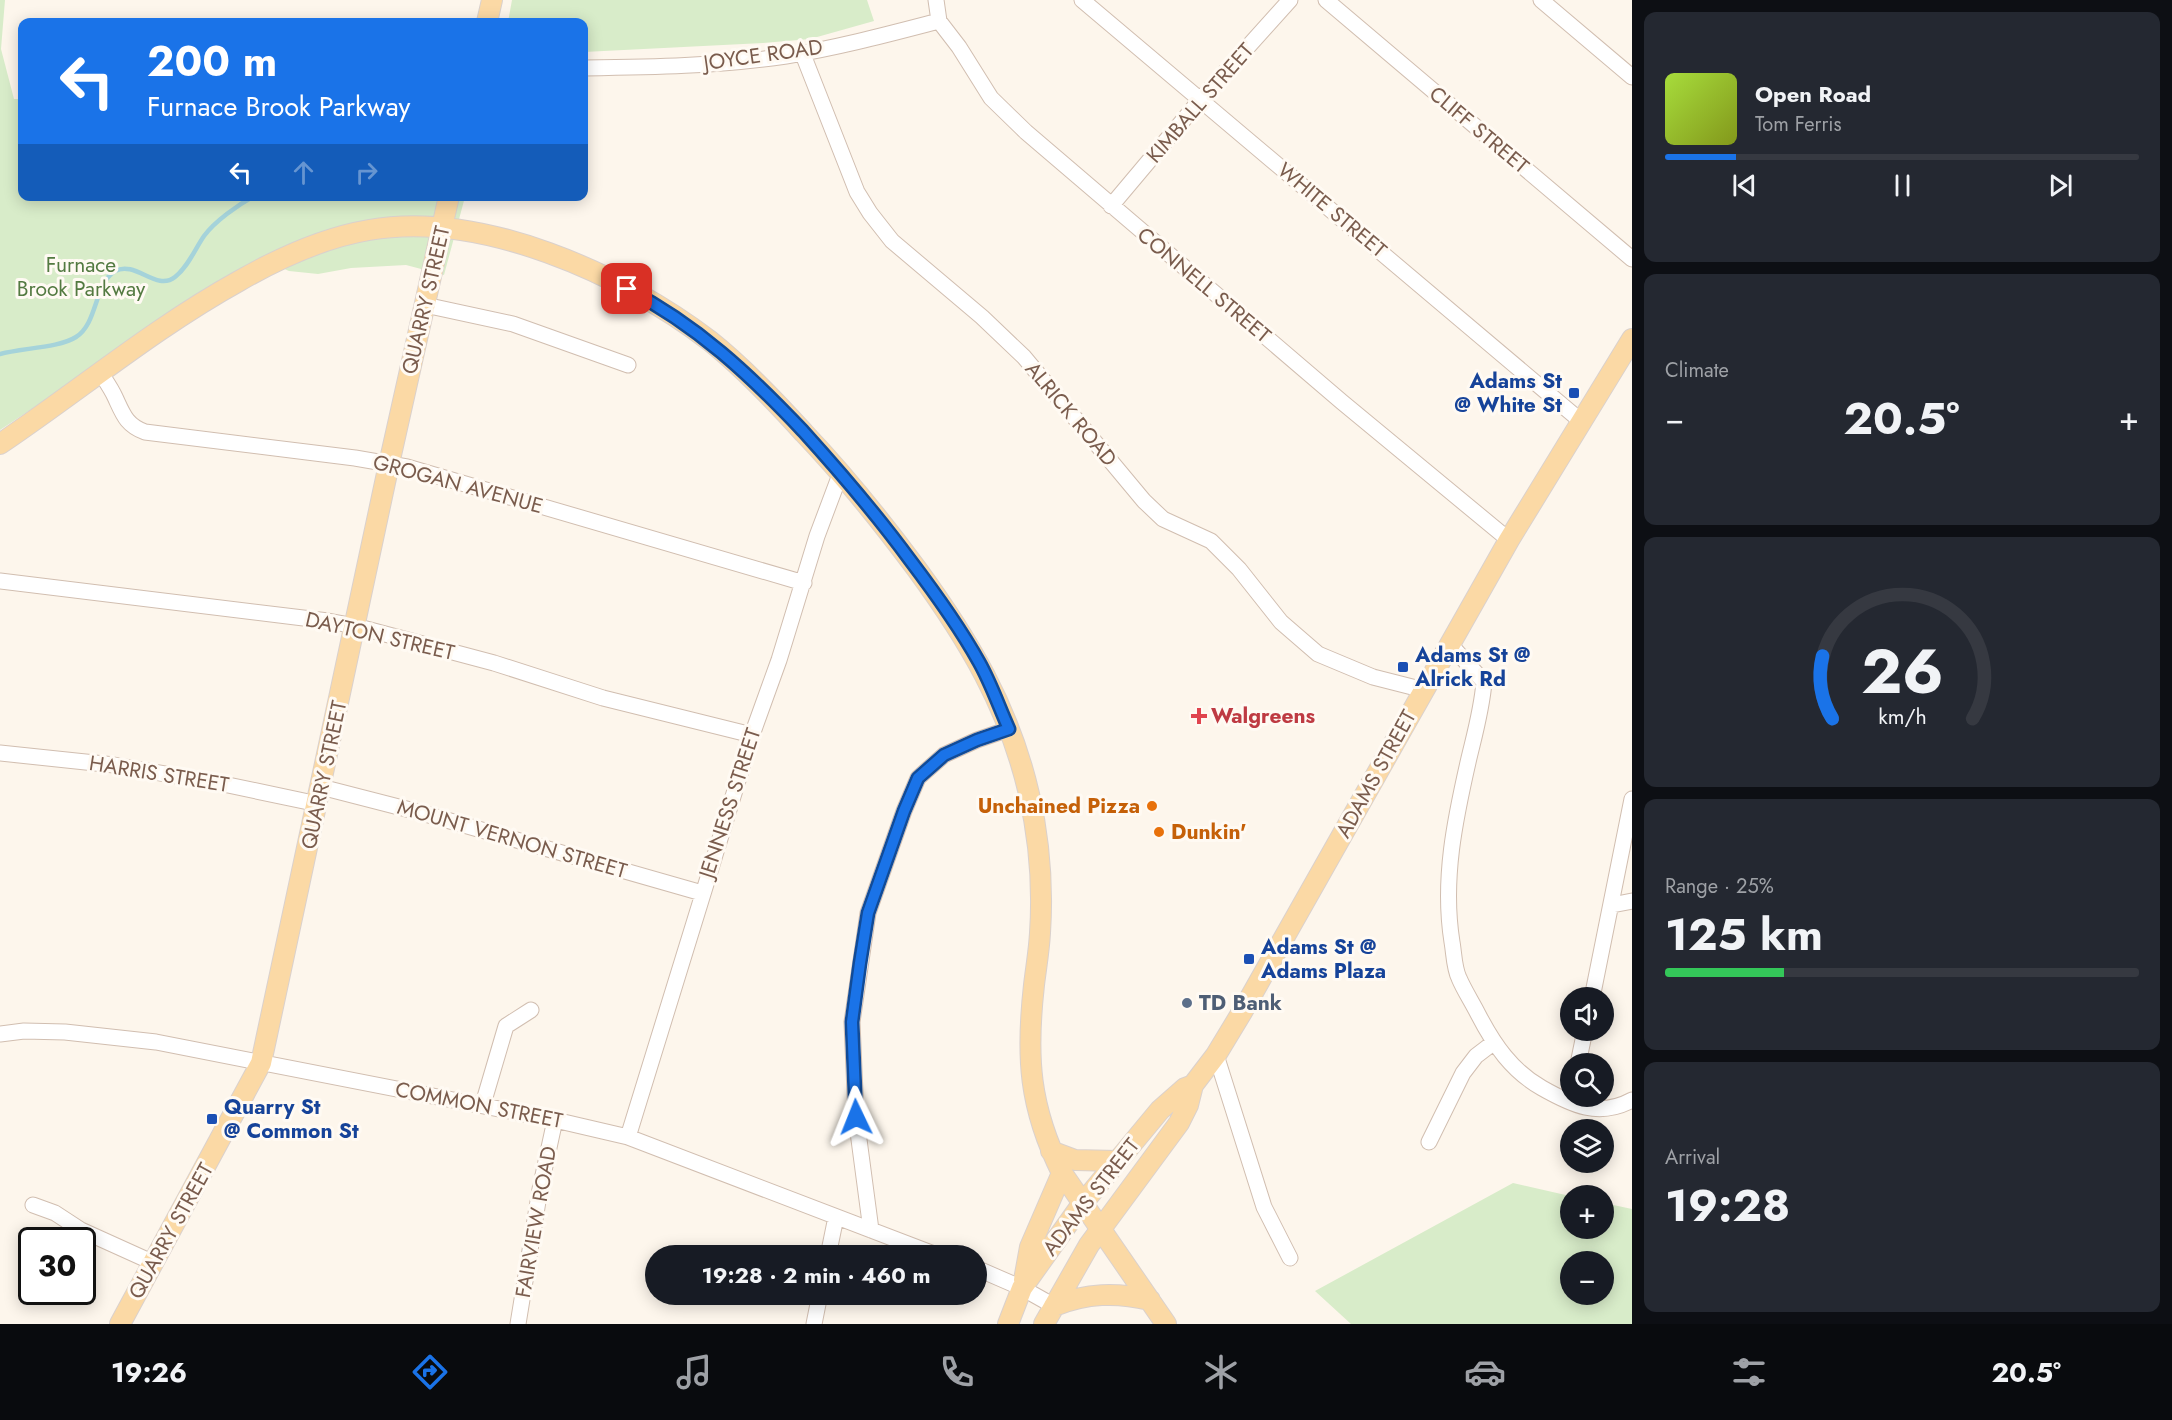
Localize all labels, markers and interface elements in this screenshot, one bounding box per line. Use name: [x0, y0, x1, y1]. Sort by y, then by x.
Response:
text: 200 m: [147, 31, 277, 92]
street label: JOYCE ROAD: [699, 32, 824, 79]
street label: KIMBALL STREET: [1139, 36, 1261, 170]
icon: left: [48, 42, 126, 120]
text: Open Road: [1755, 78, 1871, 110]
street label: CLIFF STREET: [1423, 79, 1536, 181]
text: Furnace Brook Parkway: [147, 87, 410, 126]
text: Tom Ferris: [1755, 110, 1842, 139]
street label: WHITE STREET: [1271, 155, 1393, 265]
icon: left: [224, 156, 257, 189]
icon: ahead: [287, 156, 320, 189]
icon: right: [350, 156, 383, 189]
icon: previous: [1728, 169, 1761, 202]
icon: pause: [1886, 169, 1919, 202]
icon: next: [2044, 169, 2077, 202]
street label: CONNELL STREET: [1131, 220, 1277, 350]
street label: QUARRY STREET: [394, 223, 458, 377]
park label: Furnace Brook Parkway: [17, 250, 146, 304]
pin: [601, 263, 652, 314]
icon: arrive: [610, 272, 643, 305]
street label: ALRICK ROAD: [1018, 355, 1124, 473]
text: Climate: [1665, 356, 1729, 385]
place label: Adams St @ White St: [1455, 366, 1562, 420]
marker: Adams St @ White St: [1567, 386, 1581, 400]
text: 20.5°: [1843, 386, 1960, 451]
text: −: [1665, 395, 1684, 442]
text: +: [2119, 395, 2139, 442]
street label: GROGAN AVENUE: [370, 447, 546, 521]
street label: DAYTON STREET: [302, 604, 458, 668]
text: 26: [1861, 626, 1943, 716]
place label: Adams St @ Alrick Rd: [1414, 640, 1530, 694]
marker: Adams St @ Alrick Rd: [1396, 660, 1410, 674]
street label: QUARRY STREET: [294, 698, 354, 852]
place label: Walgreens: [1211, 701, 1316, 731]
text: km/h: [1878, 701, 1926, 732]
street label: ADAMS STREET: [1328, 704, 1424, 843]
marker: Walgreens: [1192, 709, 1206, 723]
street label: JENNESS STREET: [691, 724, 768, 885]
street label: HARRIS STREET: [87, 748, 231, 800]
place label: Unchained Pizza: [978, 791, 1140, 821]
street label: MOUNT VERNON STREET: [394, 792, 631, 886]
marker: Unchained Pizza: [1145, 799, 1159, 813]
place label: Dunkin': [1171, 817, 1246, 847]
marker: Dunkin': [1152, 825, 1166, 839]
text: Range · 25%: [1665, 872, 1774, 901]
text: 125 km: [1665, 902, 1823, 967]
place label: Adams St @ Adams Plaza: [1260, 932, 1386, 986]
marker: Adams St @ Adams Plaza: [1242, 952, 1256, 966]
map controls: [1560, 987, 1614, 1305]
button: sound: [1560, 987, 1614, 1041]
place label: TD Bank: [1199, 988, 1282, 1018]
marker: TD Bank: [1180, 996, 1194, 1010]
button: search: [1560, 1053, 1614, 1107]
street label: COMMON STREET: [393, 1074, 566, 1136]
position arrow: [824, 1085, 888, 1149]
place label: Quarry St @ Common St: [224, 1092, 359, 1146]
marker: Quarry St @ Common St: [205, 1112, 219, 1126]
button: layers: [1560, 1119, 1614, 1173]
street label: ADAMS STREET: [1035, 1132, 1147, 1262]
text: Arrival: [1665, 1143, 1720, 1172]
street label: FAIRVIEW ROAD: [508, 1144, 564, 1300]
street label: QUARRY STREET: [121, 1157, 221, 1304]
text: 19:28: [1665, 1173, 1790, 1238]
button: +: [1560, 1185, 1614, 1239]
speed limit sign: 30: [18, 1227, 96, 1305]
button: −: [1560, 1251, 1614, 1305]
text: 19:28 · 2 min · 460 m: [702, 1259, 930, 1291]
icon: directions: [409, 1351, 451, 1393]
icon: music: [673, 1351, 715, 1393]
icon: phone: [936, 1351, 978, 1393]
icon: climate: [1200, 1351, 1242, 1393]
icon: car: [1464, 1351, 1506, 1393]
icon: filters: [1728, 1351, 1770, 1393]
text: 19:26: [111, 1353, 187, 1392]
text: 20.5°: [1991, 1353, 2061, 1392]

